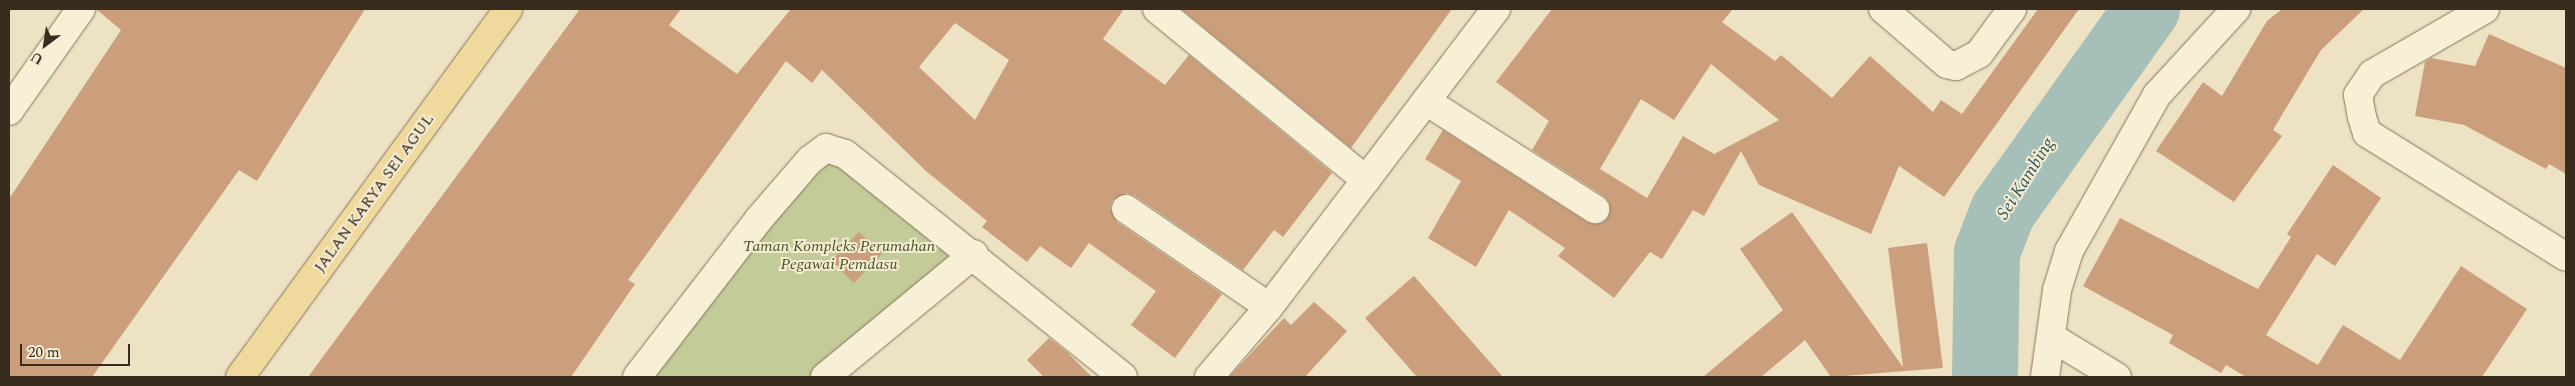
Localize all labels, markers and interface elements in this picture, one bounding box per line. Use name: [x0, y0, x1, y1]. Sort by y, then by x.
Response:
north arrow: [20, 20, 70, 70]
text: U: [27, 46, 47, 70]
street label: JALAN KARYA SEI AGUL: [310, 110, 438, 276]
water label: Sei Kambing: [1993, 134, 2059, 224]
park label: Taman Kompleks Perumahan Pegawai Pemdasu: [743, 236, 935, 274]
scale bar: [22, 334, 132, 366]
text: 20 m: [28, 341, 60, 364]

